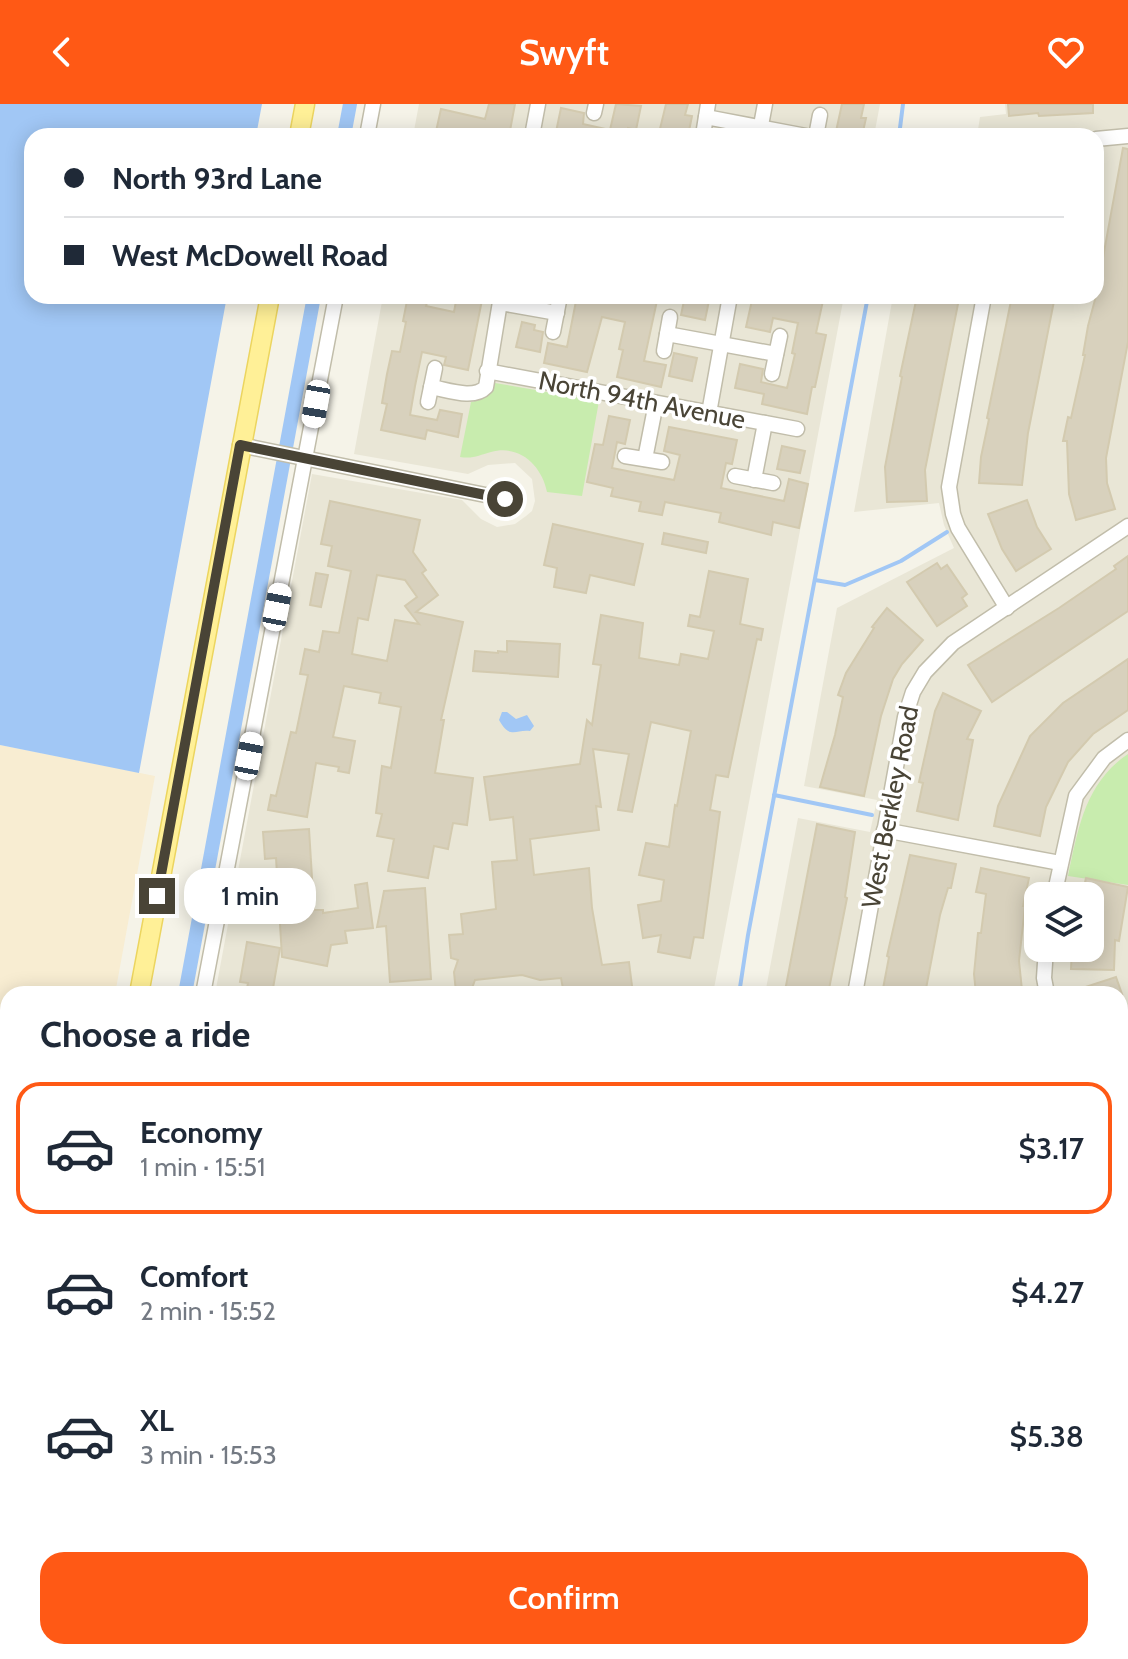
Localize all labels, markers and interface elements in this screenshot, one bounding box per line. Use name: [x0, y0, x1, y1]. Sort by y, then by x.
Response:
icon: back: [40, 30, 84, 74]
text: Swyft: [519, 30, 609, 74]
icon: heart: [1044, 30, 1088, 74]
text: North 93rd Lane: [112, 160, 322, 197]
text: West McDowell Road: [112, 237, 388, 274]
street label: North 94th Avenue: [536, 364, 748, 436]
car: [300, 378, 332, 430]
route start: [487, 481, 523, 517]
car: [261, 581, 293, 633]
street label: West Berkley Road: [855, 703, 925, 911]
car: [233, 730, 265, 782]
callout: 1 min: [185, 868, 317, 924]
route end: [139, 878, 175, 914]
text: 1 min: [221, 880, 279, 912]
map controls: [1024, 882, 1104, 962]
button: layers: [1024, 882, 1104, 962]
text: Choose a ride: [40, 1012, 250, 1056]
icon: car: [44, 1112, 116, 1184]
text: Economy: [140, 1114, 263, 1151]
text: $3.17: [1019, 1130, 1084, 1167]
text: 1 min · 15:51: [140, 1151, 266, 1183]
icon: car: [44, 1256, 116, 1328]
text: Comfort: [140, 1258, 248, 1295]
text: $4.27: [1011, 1274, 1084, 1311]
text: 2 min · 15:52: [140, 1295, 276, 1327]
icon: car: [44, 1400, 116, 1472]
text: XL: [140, 1402, 174, 1439]
text: $5.38: [1010, 1418, 1084, 1455]
text: 3 min · 15:53: [140, 1439, 277, 1471]
button: Confirm: [40, 1552, 1088, 1644]

